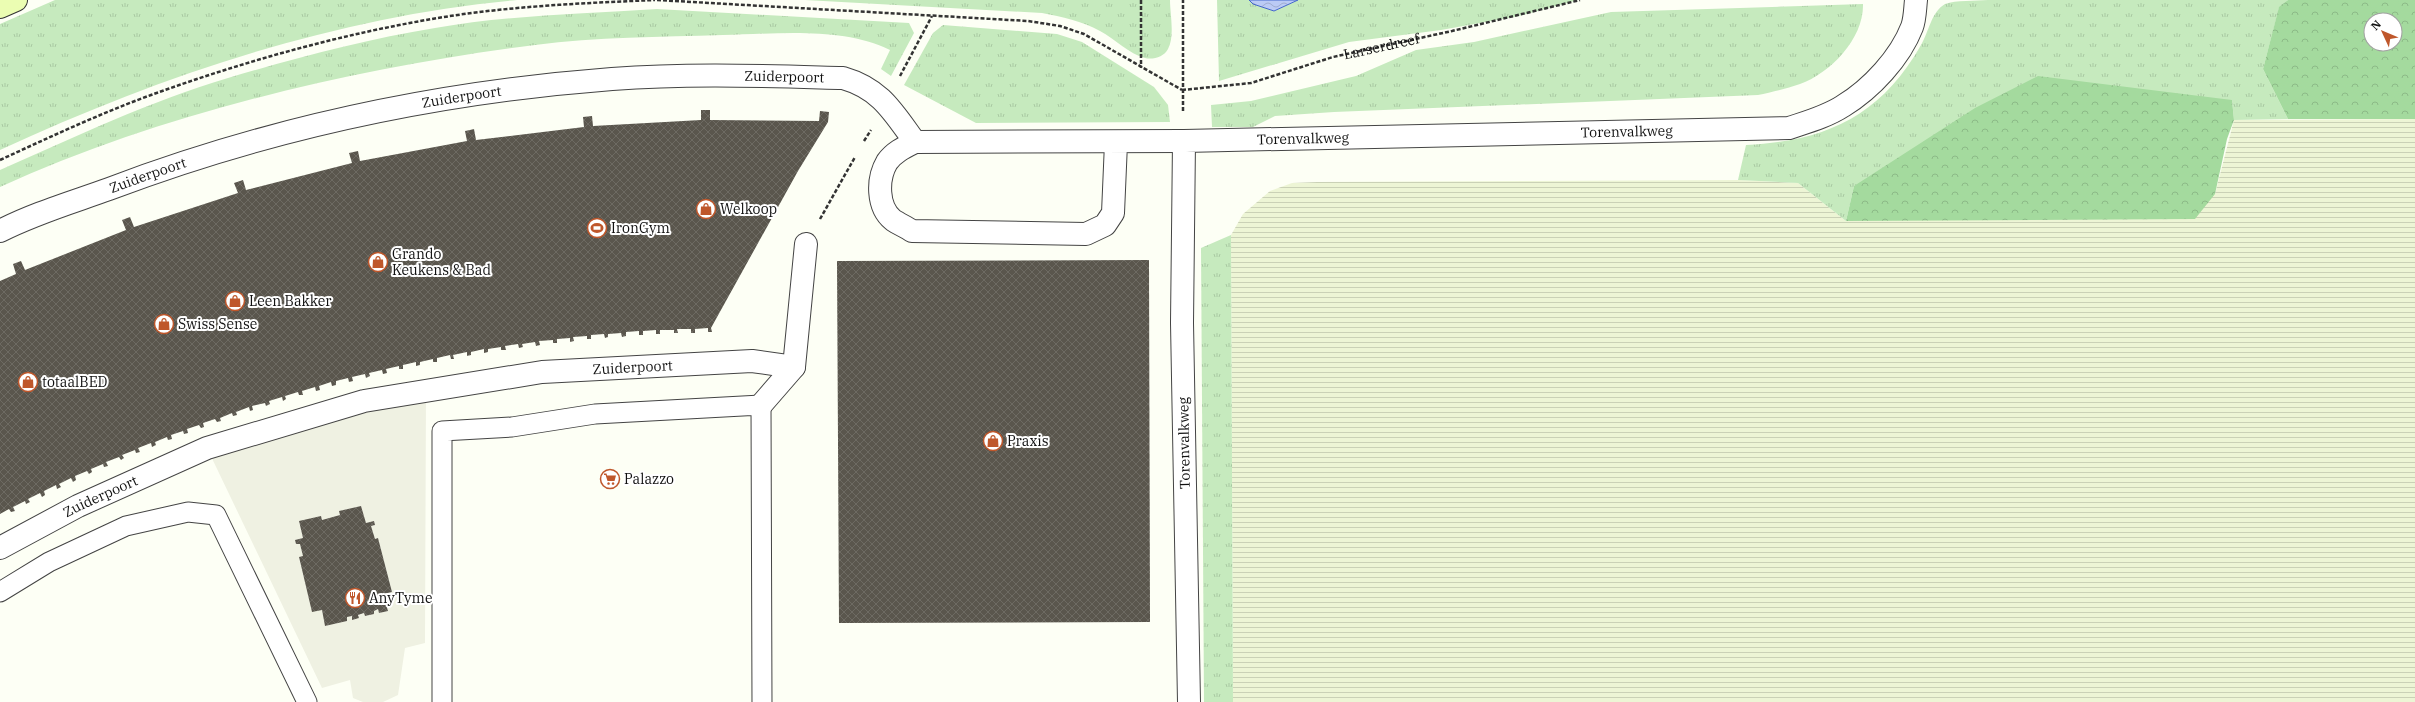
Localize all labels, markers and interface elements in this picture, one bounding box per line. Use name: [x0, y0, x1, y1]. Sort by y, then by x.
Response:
north arrow: [2363, 12, 2403, 52]
text: N: [2368, 17, 2384, 33]
street label: Larserdreef: [1342, 29, 1422, 63]
street label: Zuiderpoort: [744, 67, 825, 87]
street label: Zuiderpoort: [420, 82, 502, 112]
street label: Torenvalkweg: [1581, 121, 1673, 141]
street label: Torenvalkweg: [1257, 128, 1350, 148]
street label: Zuiderpoort: [107, 154, 188, 197]
shop icon: Welkoop: [695, 198, 717, 220]
place label: Welkoop: [720, 200, 777, 218]
sports icon: IronGym: [586, 217, 608, 239]
place label: IronGym: [611, 219, 670, 237]
place label: Grando Keukens & Bad: [392, 245, 491, 279]
shop icon: Grando Keukens & Bad: [367, 251, 389, 273]
shop icon: Leen Bakker: [224, 290, 246, 312]
place label: Leen Bakker: [249, 292, 332, 310]
shop icon: Swiss Sense: [153, 313, 175, 335]
place label: Swiss Sense: [178, 315, 257, 333]
street label: Zuiderpoort: [592, 356, 673, 378]
shop icon: totaalBED: [17, 371, 39, 393]
place label: totaalBED: [42, 373, 108, 391]
street label: Torenvalkweg: [1174, 396, 1194, 489]
shop icon: Praxis: [982, 430, 1004, 452]
place label: Praxis: [1007, 432, 1049, 450]
supermarket icon: Palazzo: [599, 468, 621, 490]
place label: Palazzo: [624, 470, 674, 488]
street label: Zuiderpoort: [60, 471, 141, 521]
restaurant icon: AnyTyme: [344, 587, 366, 609]
place label: AnyTyme: [369, 589, 432, 607]

